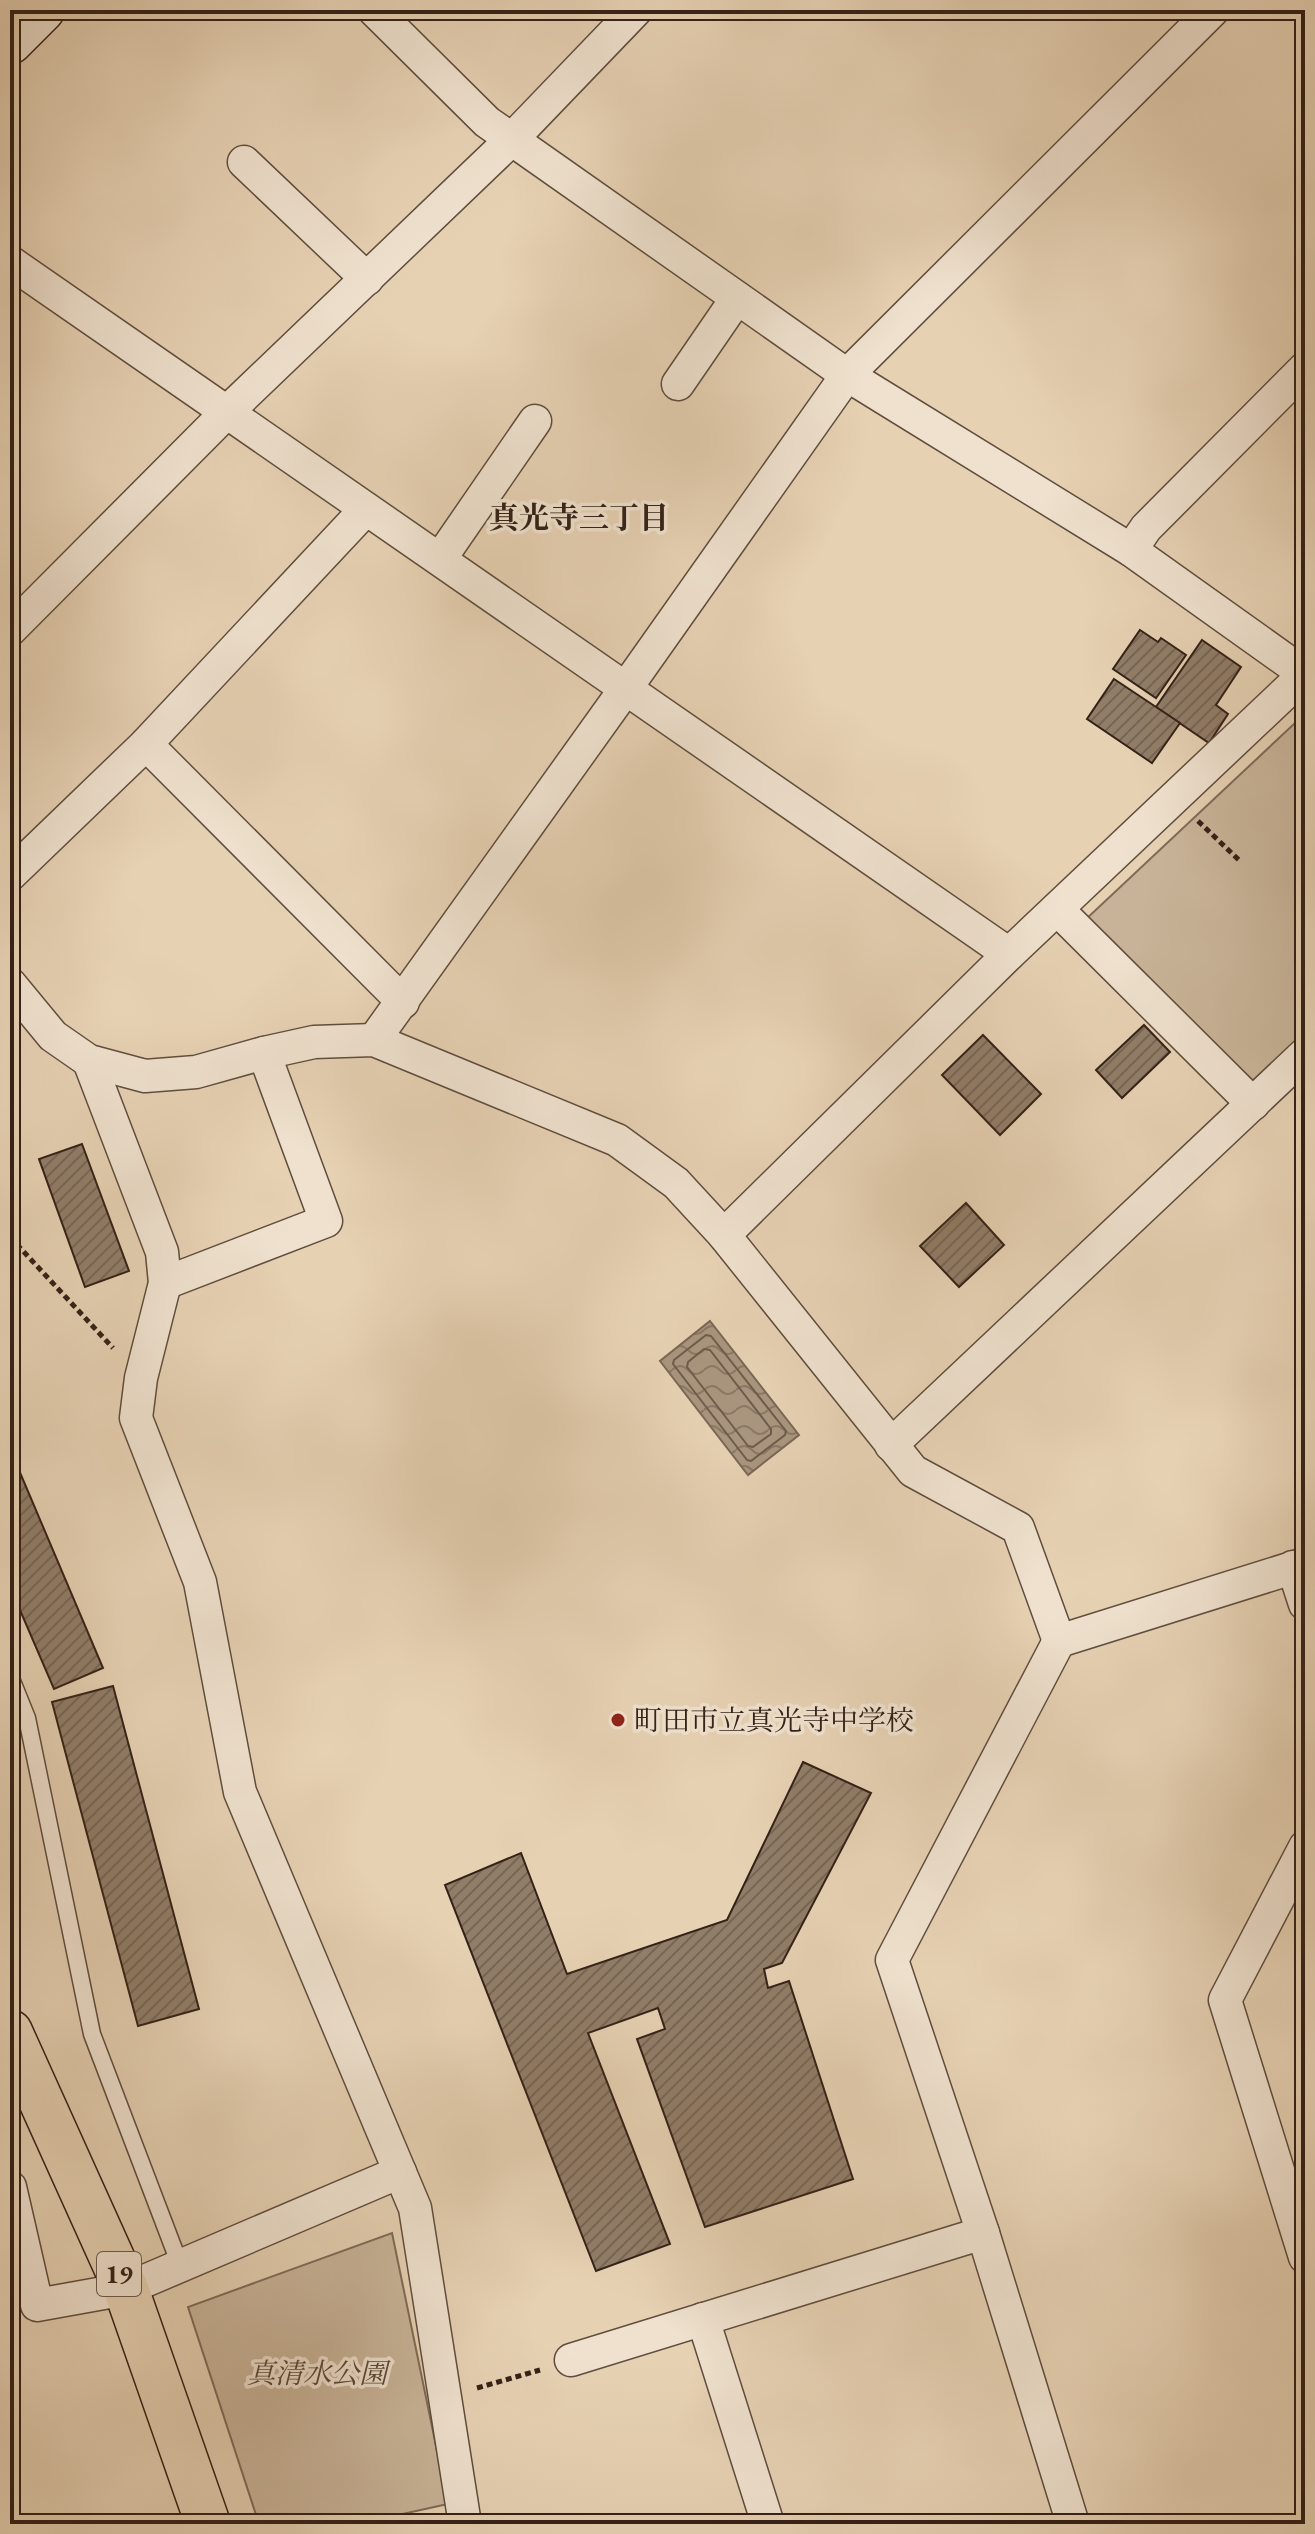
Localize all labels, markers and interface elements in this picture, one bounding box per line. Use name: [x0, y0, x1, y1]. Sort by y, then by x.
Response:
district label: 真光寺三丁目: [489, 498, 669, 537]
place label: 町田市立真光寺中学校: [634, 1702, 914, 1738]
marker: 町田市立真光寺中学校: [609, 1711, 627, 1729]
road number: 19: [97, 2252, 141, 2296]
park label: 真清水公園: [247, 2355, 391, 2391]

